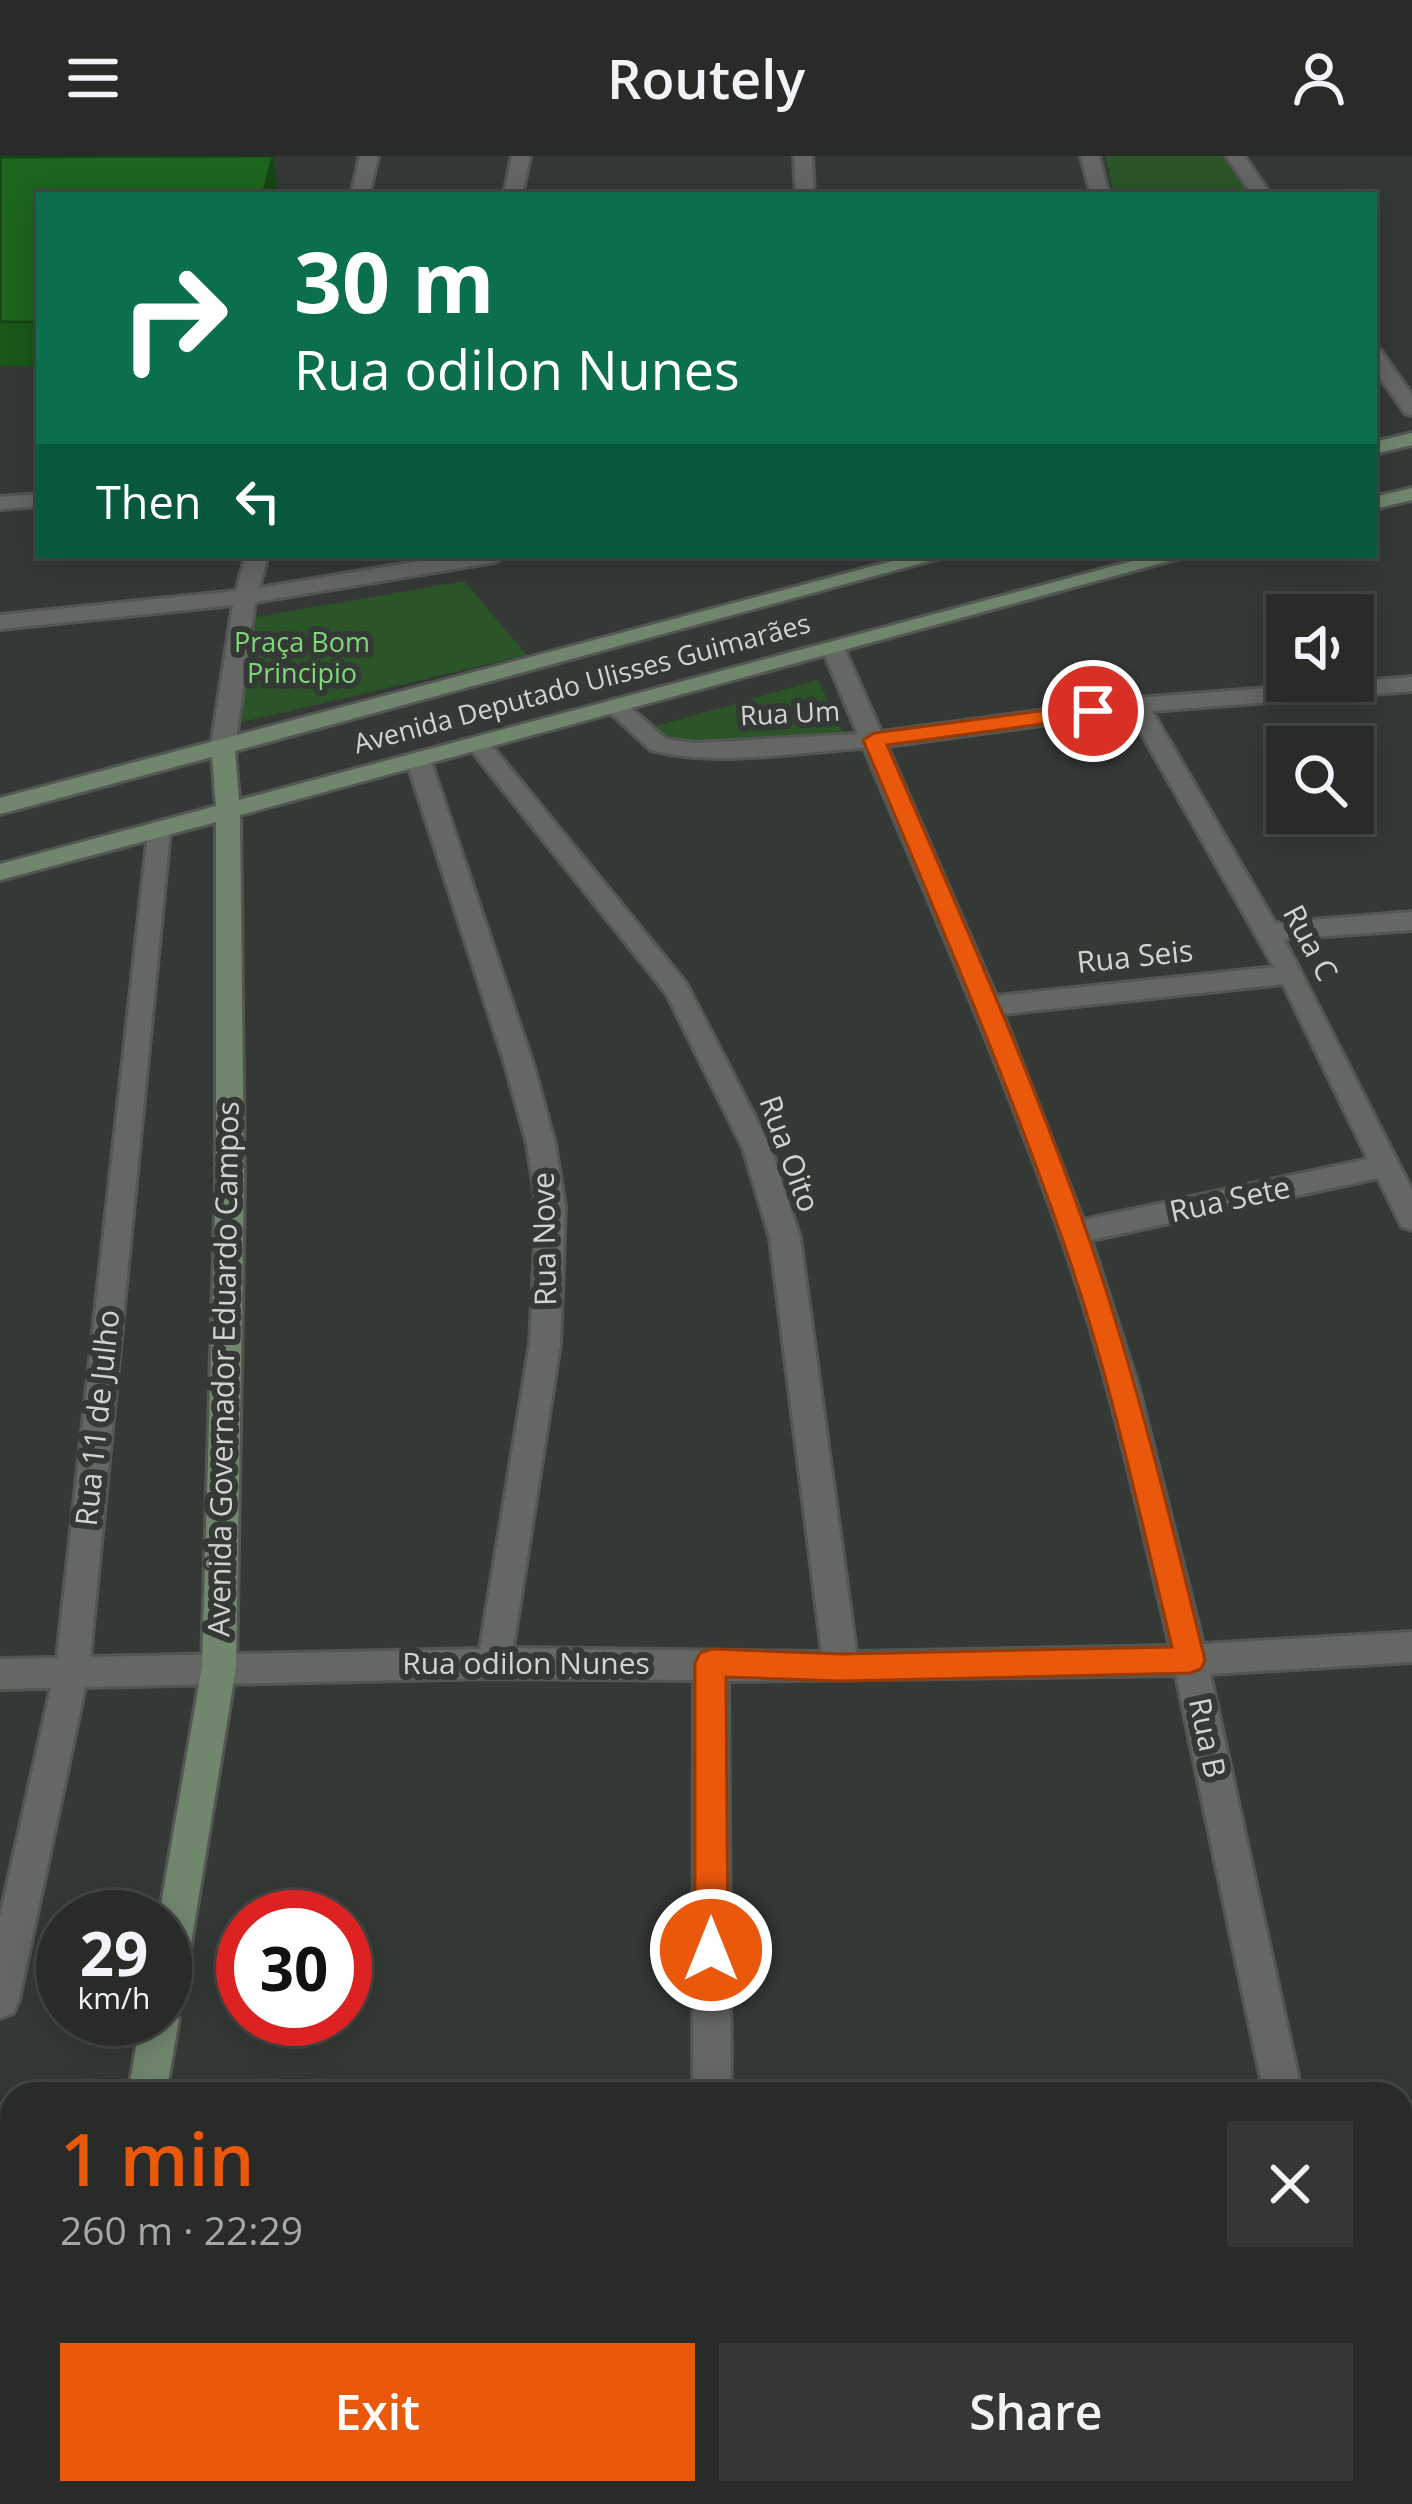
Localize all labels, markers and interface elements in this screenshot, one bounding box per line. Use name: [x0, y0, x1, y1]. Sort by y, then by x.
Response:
text: Routely: [607, 41, 805, 115]
icon: menu: [60, 45, 126, 111]
icon: person: [1286, 45, 1352, 111]
text: 30 m: [294, 223, 494, 338]
icon: right: [96, 240, 252, 396]
text: Rua odilon Nunes: [294, 332, 740, 406]
icon: left: [225, 468, 291, 534]
text: Then: [96, 471, 201, 532]
map controls: [1266, 594, 1374, 834]
button: sound: [1266, 594, 1374, 702]
street label: Avenida Deputado Ulisses Guimarães: [349, 604, 814, 761]
park label: Praça Bom Principio: [234, 623, 370, 691]
pin: [1042, 660, 1144, 762]
icon: arrive: [1060, 678, 1126, 744]
street label: Rua Um: [739, 691, 841, 734]
button: search: [1266, 726, 1374, 834]
street label: Rua C: [1274, 897, 1348, 987]
street label: Rua Seis: [1075, 929, 1195, 982]
street label: Rua Oito: [750, 1090, 830, 1217]
street label: Avenida Governador Eduardo Campos: [197, 1101, 248, 1637]
street label: Rua Sete: [1166, 1166, 1294, 1231]
street label: Rua Nove: [522, 1172, 565, 1306]
street label: Rua 11 de Julho: [65, 1308, 128, 1528]
street label: Rua odilon Nunes: [402, 1642, 650, 1683]
street label: Rua B: [1180, 1694, 1237, 1781]
position arrow: [648, 1887, 774, 2013]
speed limit sign: 30: [216, 1890, 372, 2046]
text: 29: [80, 1912, 148, 1994]
text: km/h: [78, 1977, 150, 2018]
text: 1 min: [60, 2109, 254, 2207]
button: close: [1227, 2121, 1353, 2247]
text: 260 m · 22:29: [60, 2203, 303, 2256]
button: Exit: [60, 2343, 695, 2481]
button: Share: [719, 2343, 1353, 2481]

